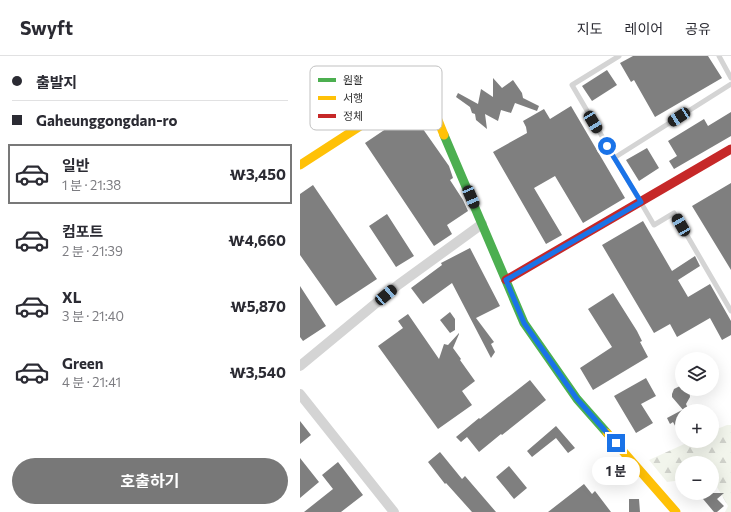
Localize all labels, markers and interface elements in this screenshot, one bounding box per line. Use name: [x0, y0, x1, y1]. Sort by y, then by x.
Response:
text: Swyft: [20, 16, 73, 39]
text: 지도: [577, 20, 603, 37]
text: 레이어: [625, 20, 663, 37]
text: 공유: [685, 20, 711, 37]
legend: [310, 66, 442, 130]
text: 출발지: [36, 73, 77, 91]
text: 원활: [343, 73, 363, 86]
text: 서행: [343, 91, 363, 104]
car: [666, 105, 692, 129]
text: 정체: [343, 109, 363, 122]
car: [582, 109, 604, 135]
text: Gaheunggongdan-ro: [36, 111, 178, 129]
route start: [598, 137, 616, 155]
icon: car: [14, 156, 50, 192]
text: 일반: [62, 156, 90, 174]
text: ₩3,450: [230, 165, 286, 183]
text: 1 분 · 21:38: [62, 177, 121, 193]
car: [461, 184, 481, 210]
car: [670, 212, 692, 238]
icon: car: [14, 222, 50, 258]
text: 컴포트: [62, 222, 103, 240]
text: ₩4,660: [229, 231, 286, 249]
text: 2 분 · 21:39: [62, 243, 123, 259]
car: [373, 283, 399, 307]
icon: car: [14, 288, 50, 324]
text: XL: [62, 288, 81, 306]
text: ₩5,870: [230, 297, 286, 315]
text: 3 분 · 21:40: [62, 308, 124, 324]
map controls: [675, 352, 719, 500]
button: layers: [675, 352, 719, 396]
icon: car: [14, 354, 50, 390]
text: Green: [62, 354, 103, 372]
text: ₩3,540: [230, 363, 286, 381]
text: 4 분 · 21:41: [62, 374, 121, 390]
button: +: [675, 404, 719, 448]
route end: [607, 434, 625, 452]
button: −: [675, 456, 719, 500]
callout: 1 분: [592, 457, 640, 485]
button: 호출하기: [12, 458, 288, 504]
text: 1 분: [606, 463, 626, 479]

